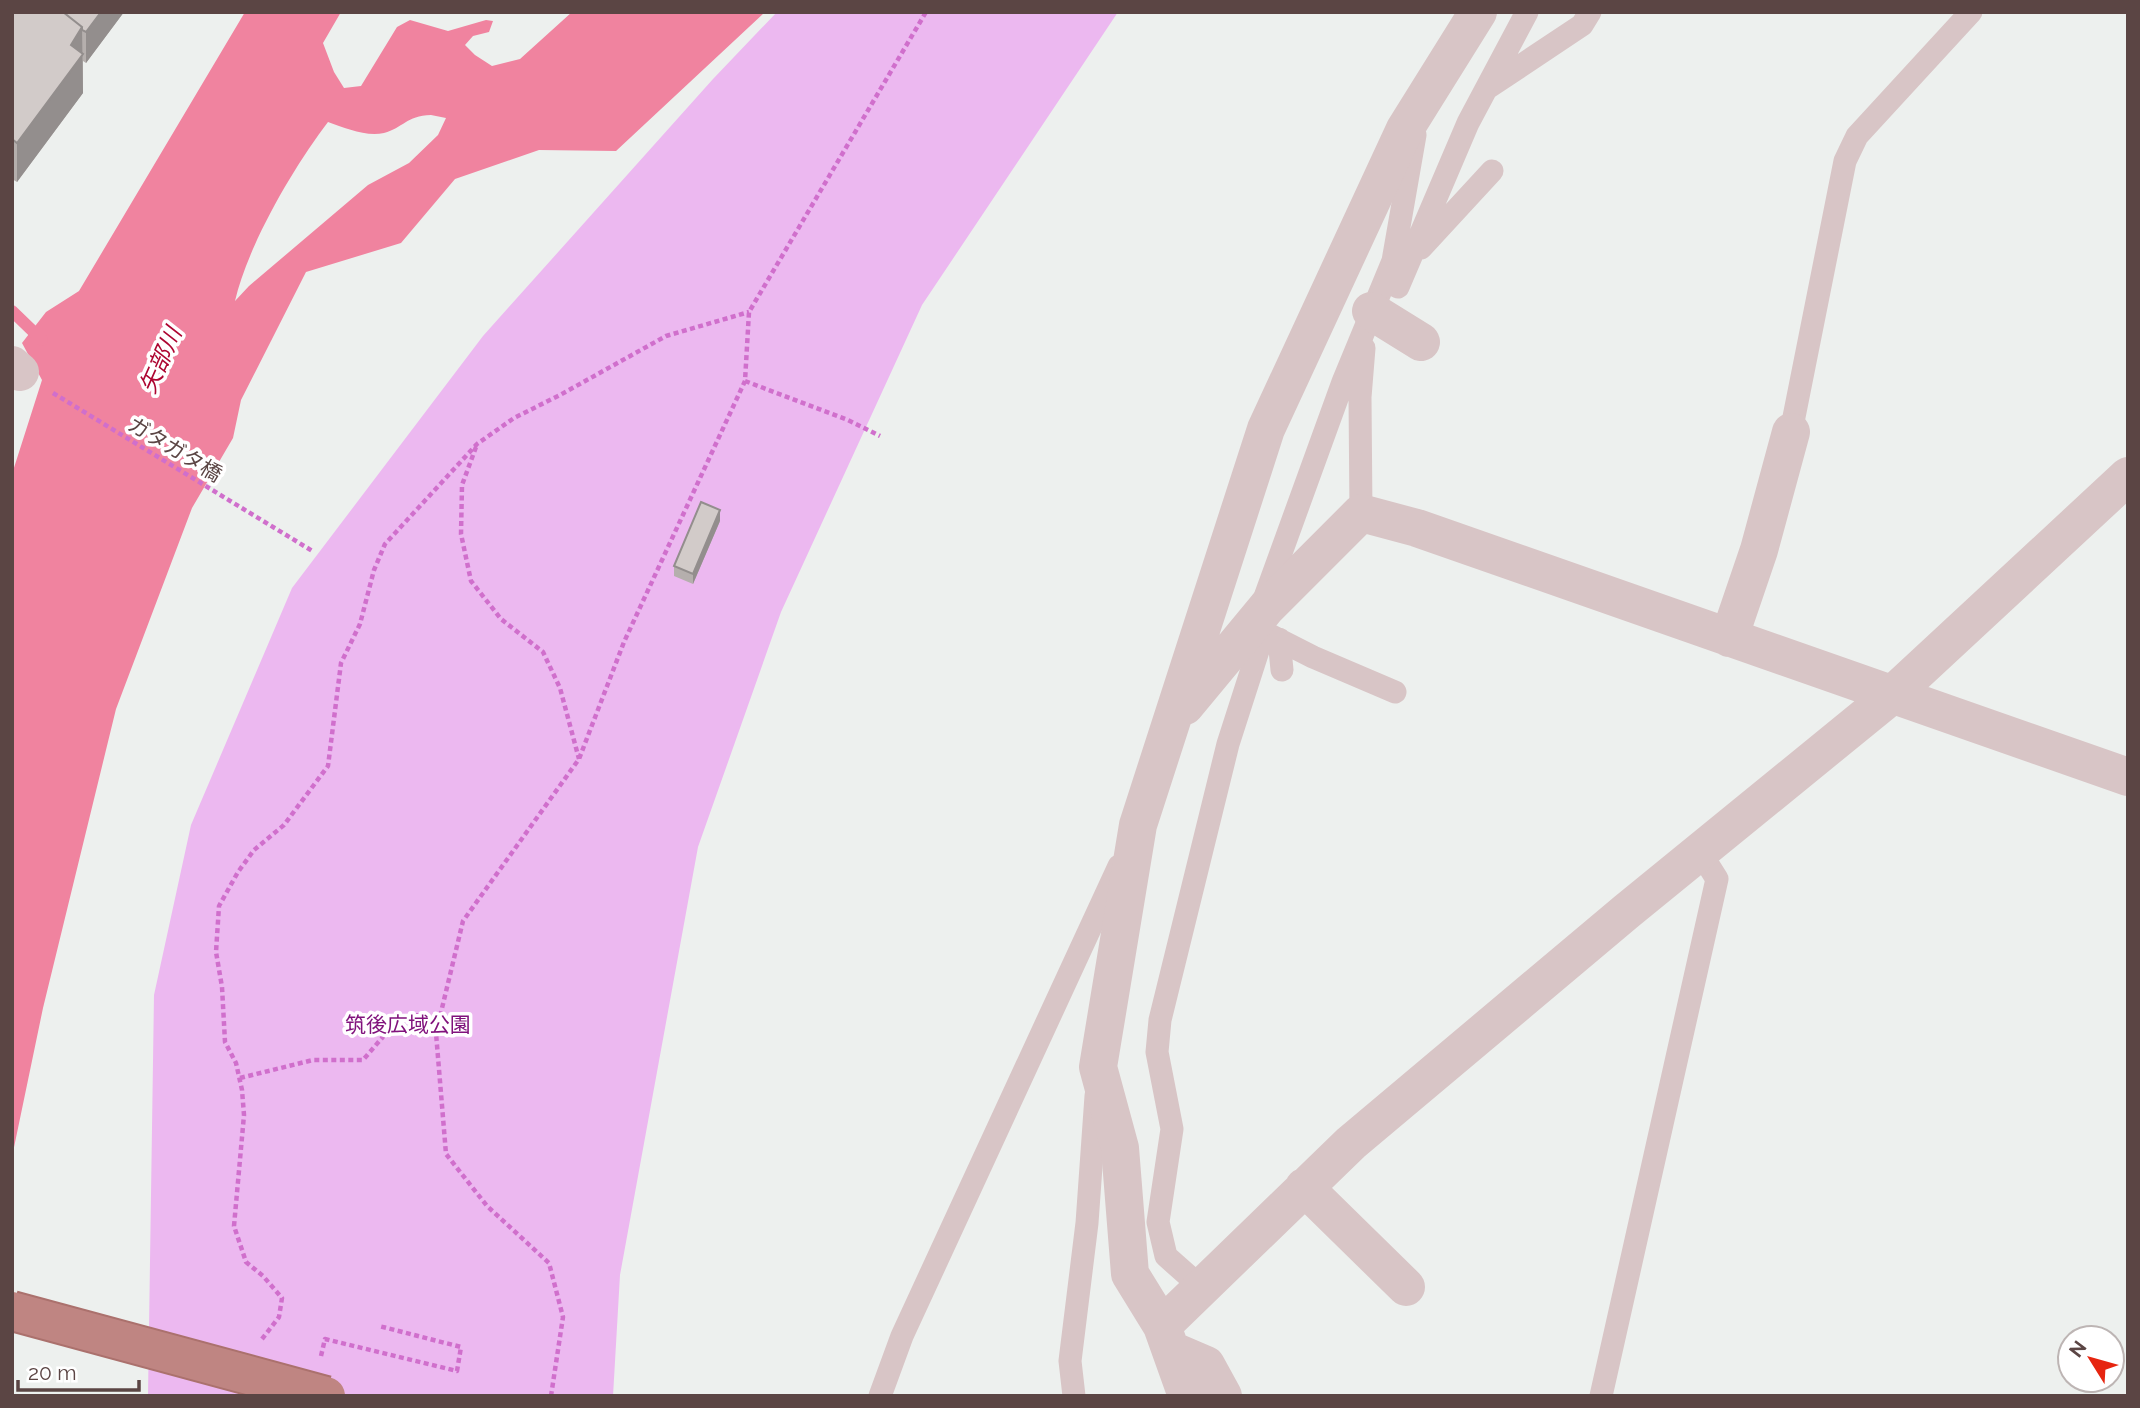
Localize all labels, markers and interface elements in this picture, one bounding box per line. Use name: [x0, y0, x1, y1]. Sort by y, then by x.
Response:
water label: 矢部川: [134, 320, 188, 397]
street label: ガタガタ橋: [124, 411, 226, 487]
park label: 筑後広域公園: [345, 1012, 471, 1037]
north arrow: [2056, 1324, 2126, 1394]
text: N: [2064, 1336, 2091, 1361]
scale bar: [18, 1348, 138, 1392]
text: 20 m: [28, 1360, 76, 1385]

